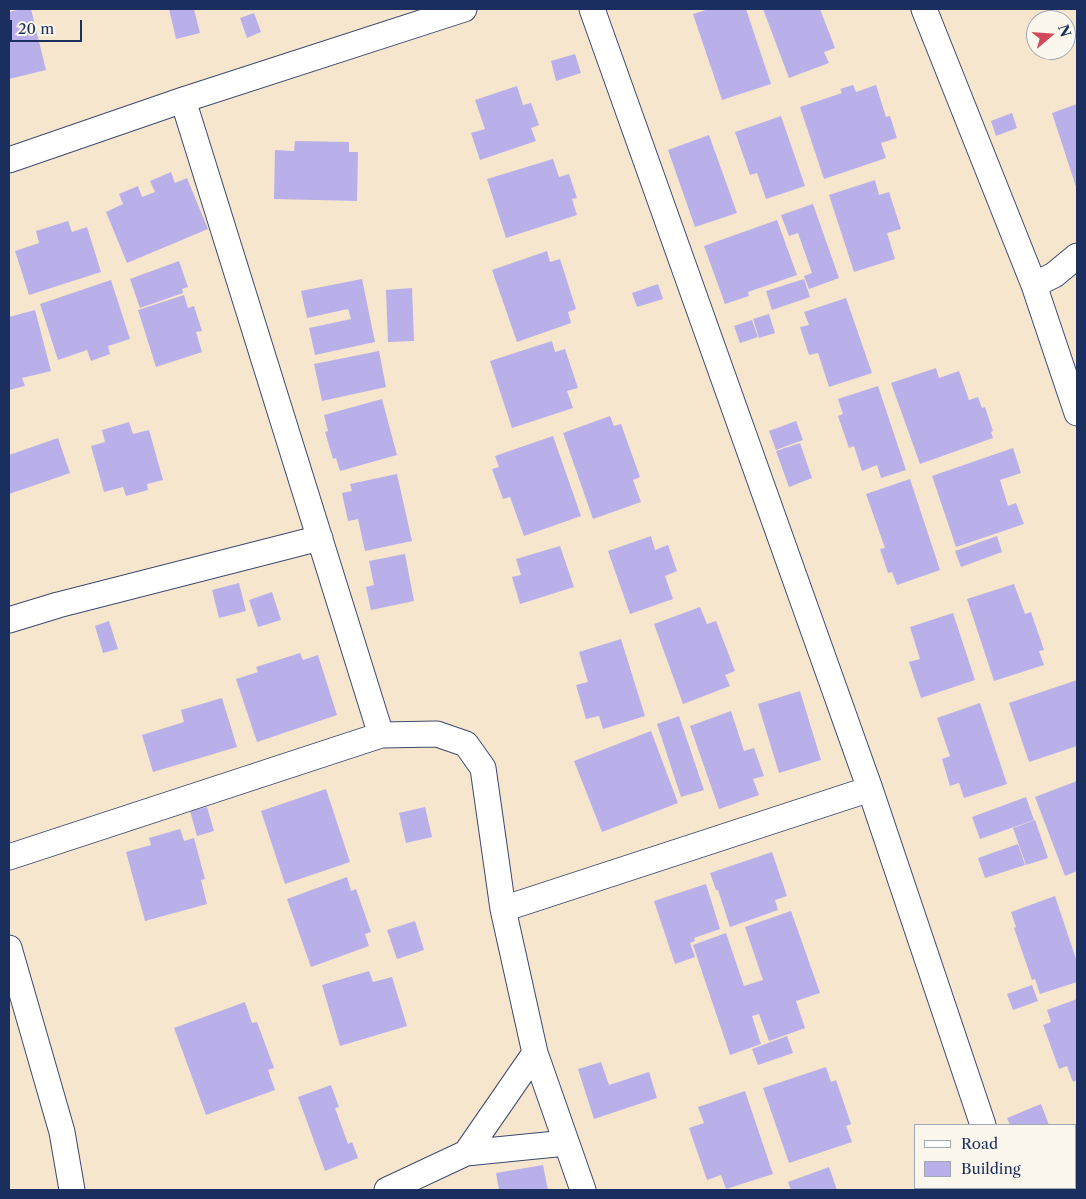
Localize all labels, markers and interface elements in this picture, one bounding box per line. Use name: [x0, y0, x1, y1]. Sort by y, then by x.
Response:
scale bar: [12, 10, 85, 42]
north arrow: [1026, 10, 1076, 60]
text: 20 m: [18, 19, 54, 38]
text: N: [1054, 22, 1075, 39]
legend: [914, 1124, 1076, 1189]
text: Road: [961, 1134, 998, 1153]
text: Building: [961, 1159, 1021, 1178]

